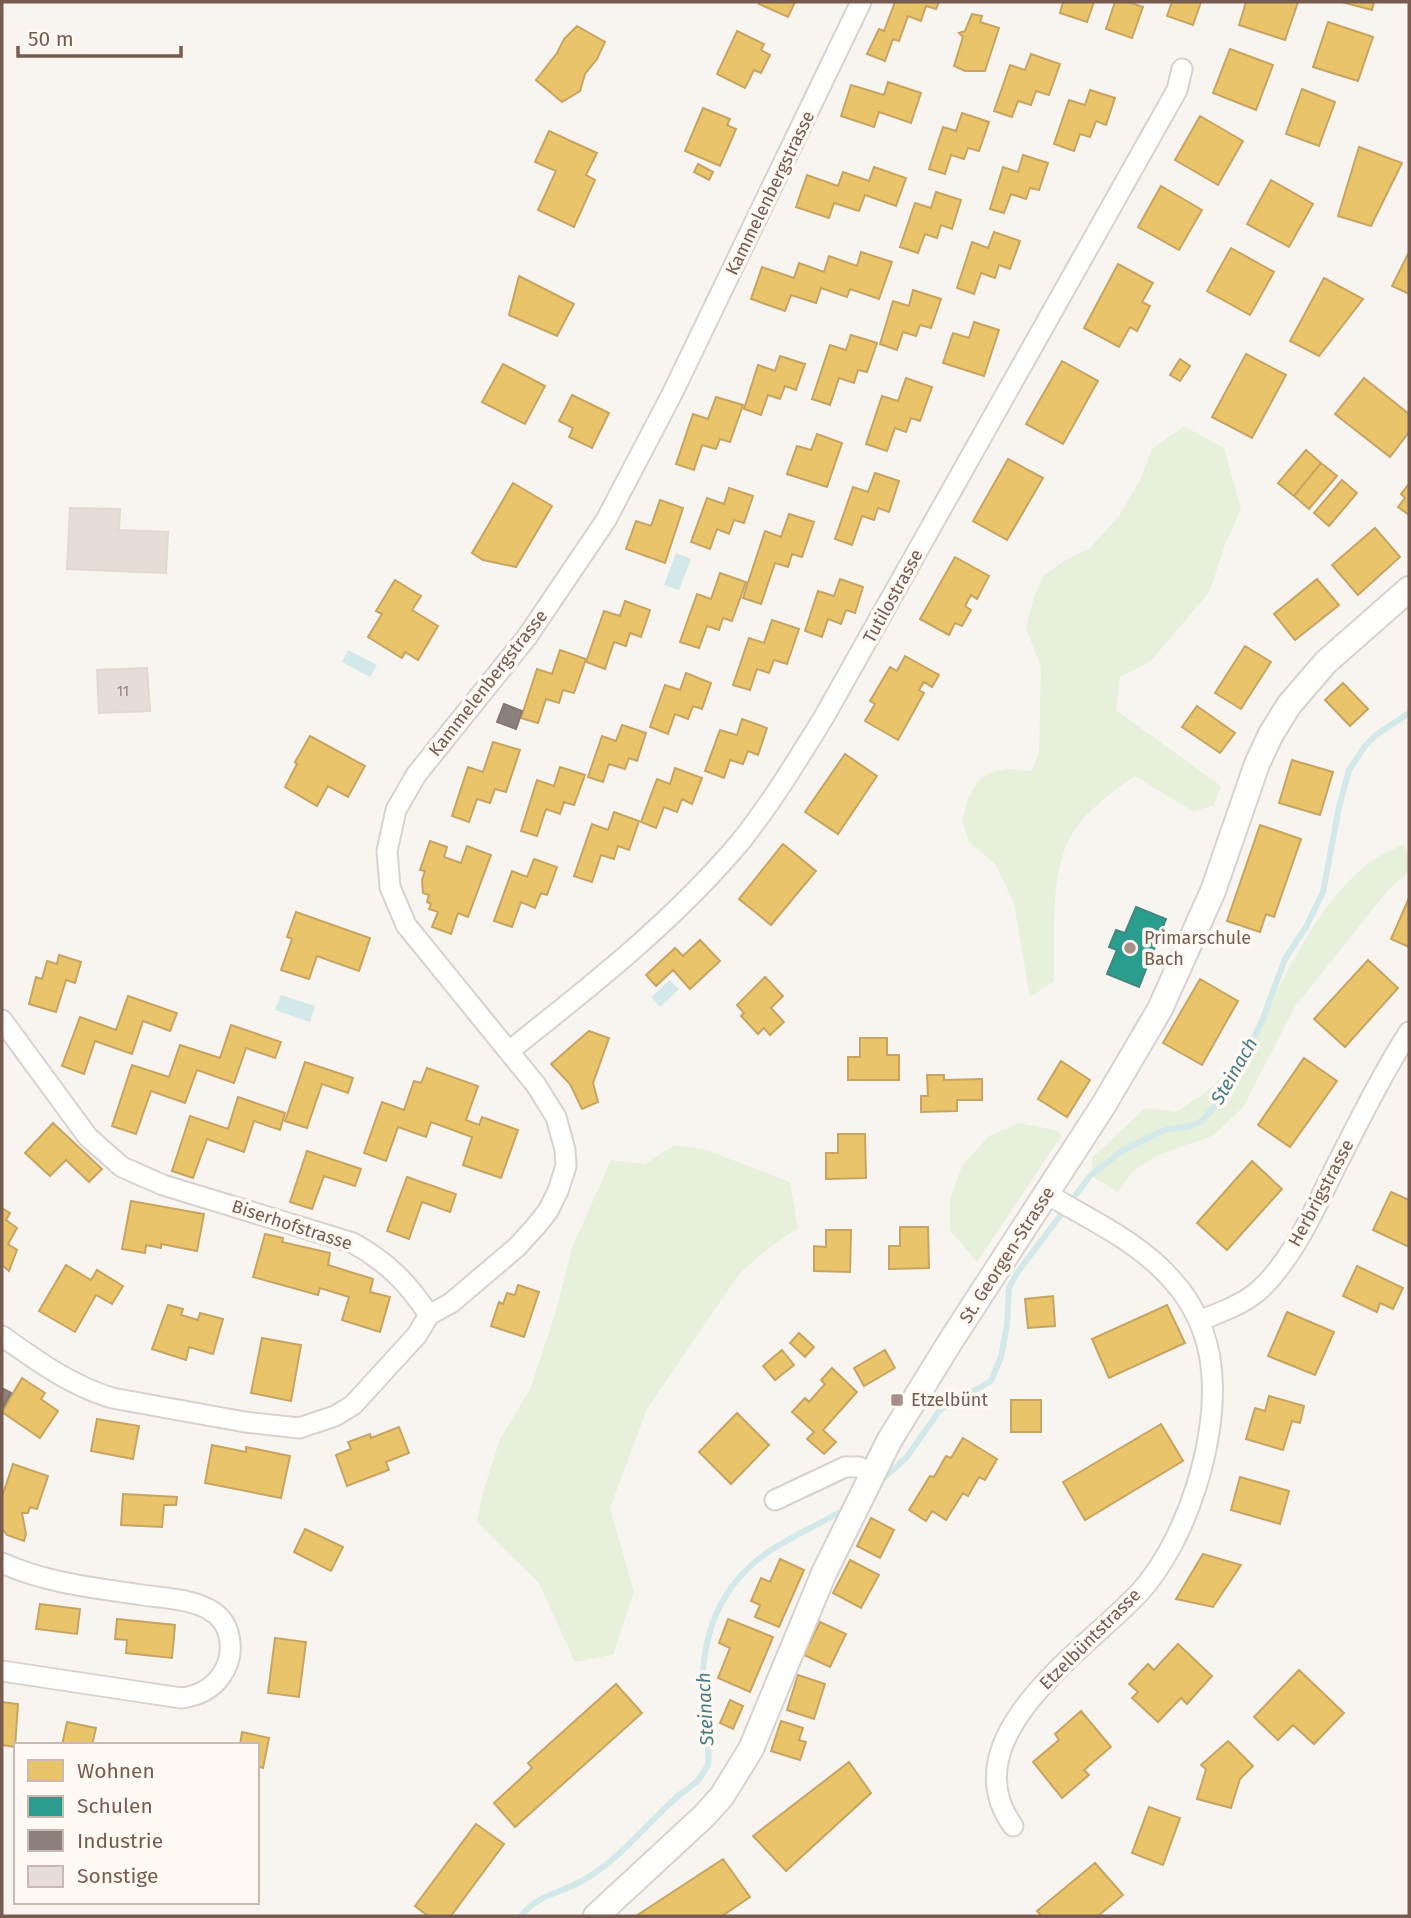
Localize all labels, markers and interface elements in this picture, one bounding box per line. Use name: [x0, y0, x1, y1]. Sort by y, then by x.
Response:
scale bar: [18, 14, 180, 58]
text: 50 m: [28, 26, 74, 52]
street label: Kammelenbergstrasse: [721, 107, 819, 279]
street label: Tutilostrasse: [858, 545, 928, 647]
street label: Kammelenbergstrasse: [424, 605, 552, 761]
house number: 11: [117, 683, 129, 700]
place label: Primarschule Bach: [1144, 927, 1251, 970]
marker: Primarschule Bach: [1122, 940, 1138, 956]
water label: Steinach: [1205, 1033, 1262, 1109]
street label: Herbrigstrasse: [1284, 1136, 1358, 1250]
street label: St. Georgen-Strasse: [955, 1183, 1059, 1327]
street label: Biserhofstrasse: [229, 1195, 355, 1255]
place label: Etzelbünt: [911, 1389, 988, 1411]
marker: Etzelbünt: [889, 1392, 905, 1408]
street label: Etzelbüntstrasse: [1035, 1584, 1145, 1694]
water label: Steinach: [692, 1672, 718, 1747]
legend: [14, 1743, 259, 1904]
text: Wohnen: [77, 1758, 155, 1784]
text: Schulen: [77, 1793, 153, 1819]
text: Industrie: [77, 1828, 163, 1854]
text: Sonstige: [77, 1863, 158, 1889]

